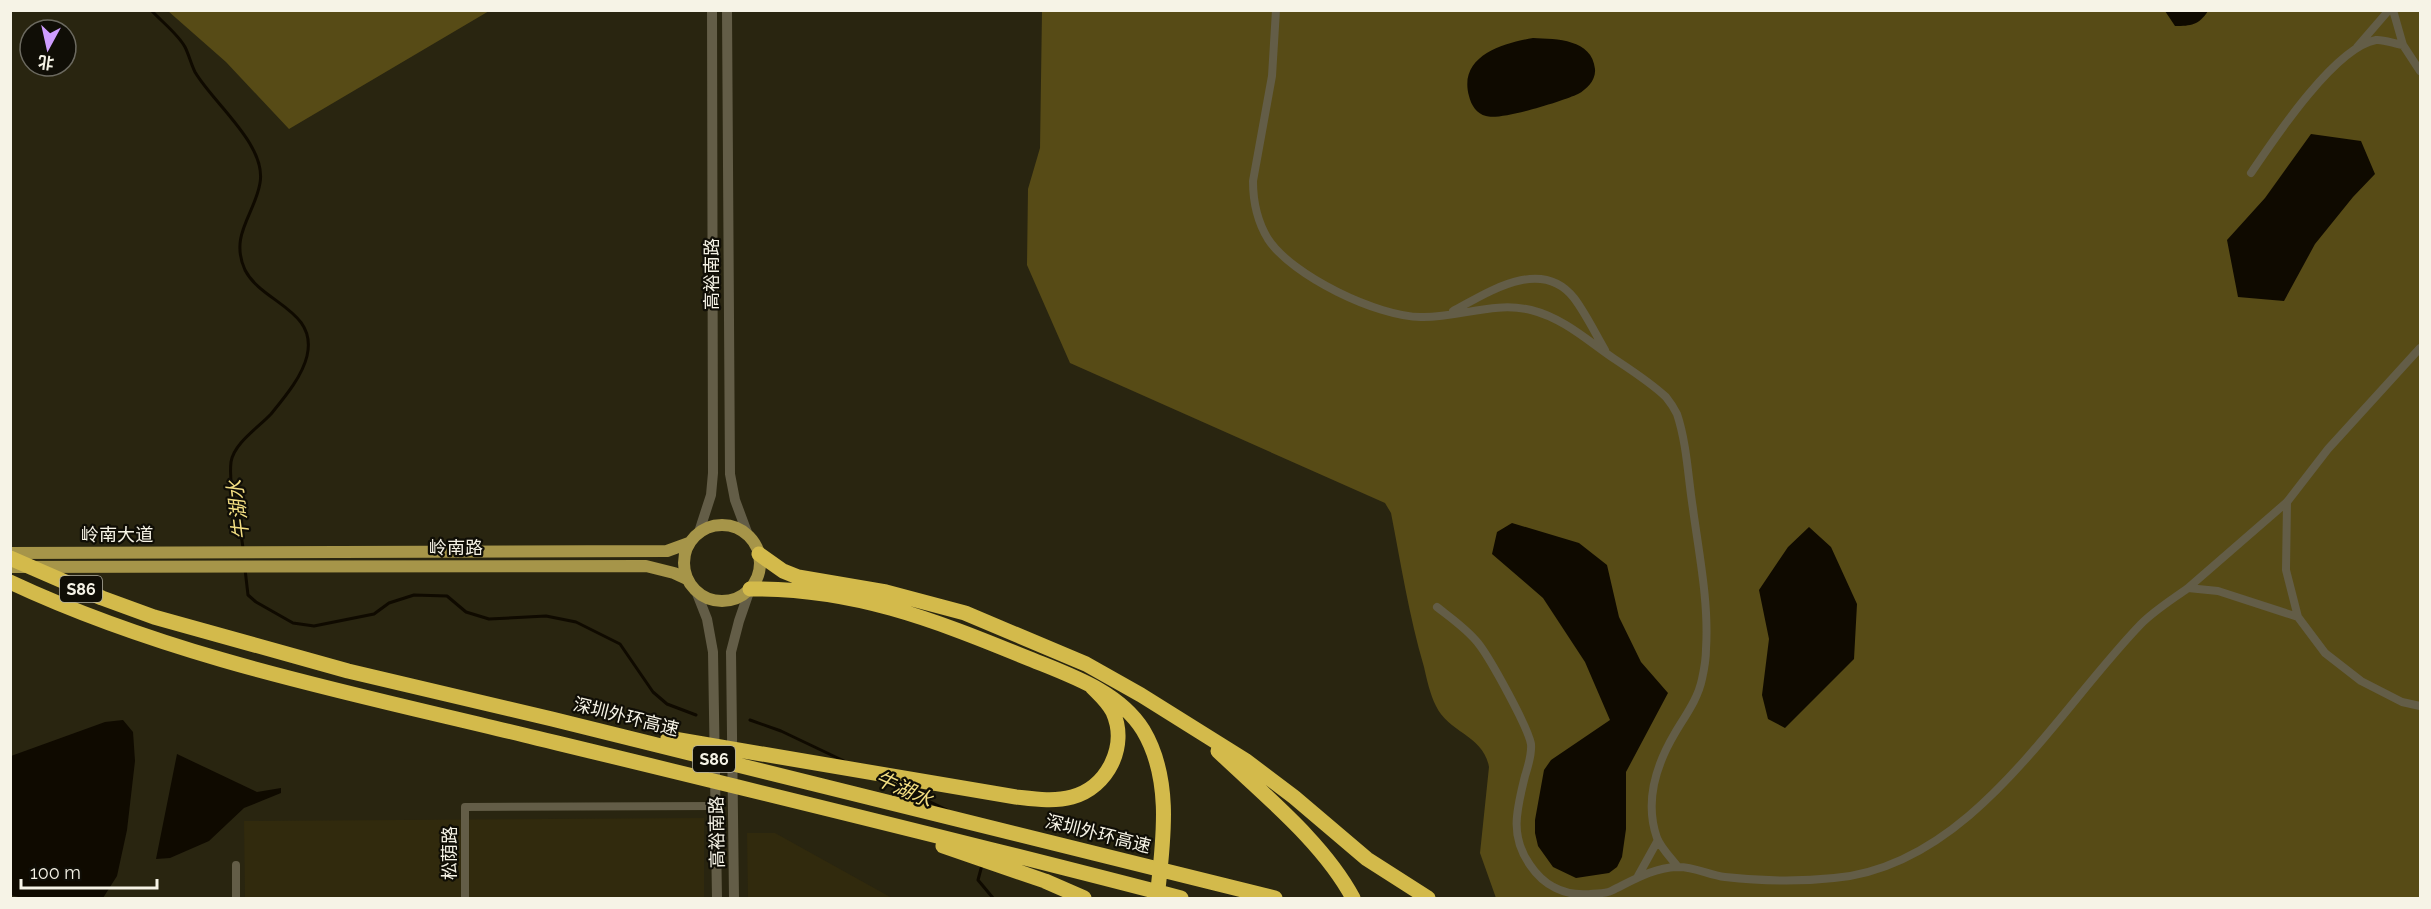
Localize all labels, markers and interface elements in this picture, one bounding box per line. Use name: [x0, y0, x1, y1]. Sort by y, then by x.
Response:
north arrow: [18, 18, 78, 78]
text: 北: [37, 52, 55, 73]
street label: 高裕南路: [701, 238, 722, 310]
water label: 牛湖水: [222, 478, 254, 541]
street label: 岭南大道: [81, 524, 153, 545]
street label: 岭南路: [429, 537, 483, 558]
road number: S86: [60, 576, 102, 602]
street label: 深圳外环高速: [571, 693, 681, 740]
road number: S86: [693, 746, 735, 772]
water label: 牛湖水: [872, 766, 937, 813]
street label: 高裕南路: [705, 796, 728, 868]
street label: 深圳外环高速: [1043, 810, 1153, 857]
street label: 松荫路: [439, 826, 460, 880]
scale bar: [21, 852, 158, 890]
text: 100 m: [30, 862, 81, 883]

